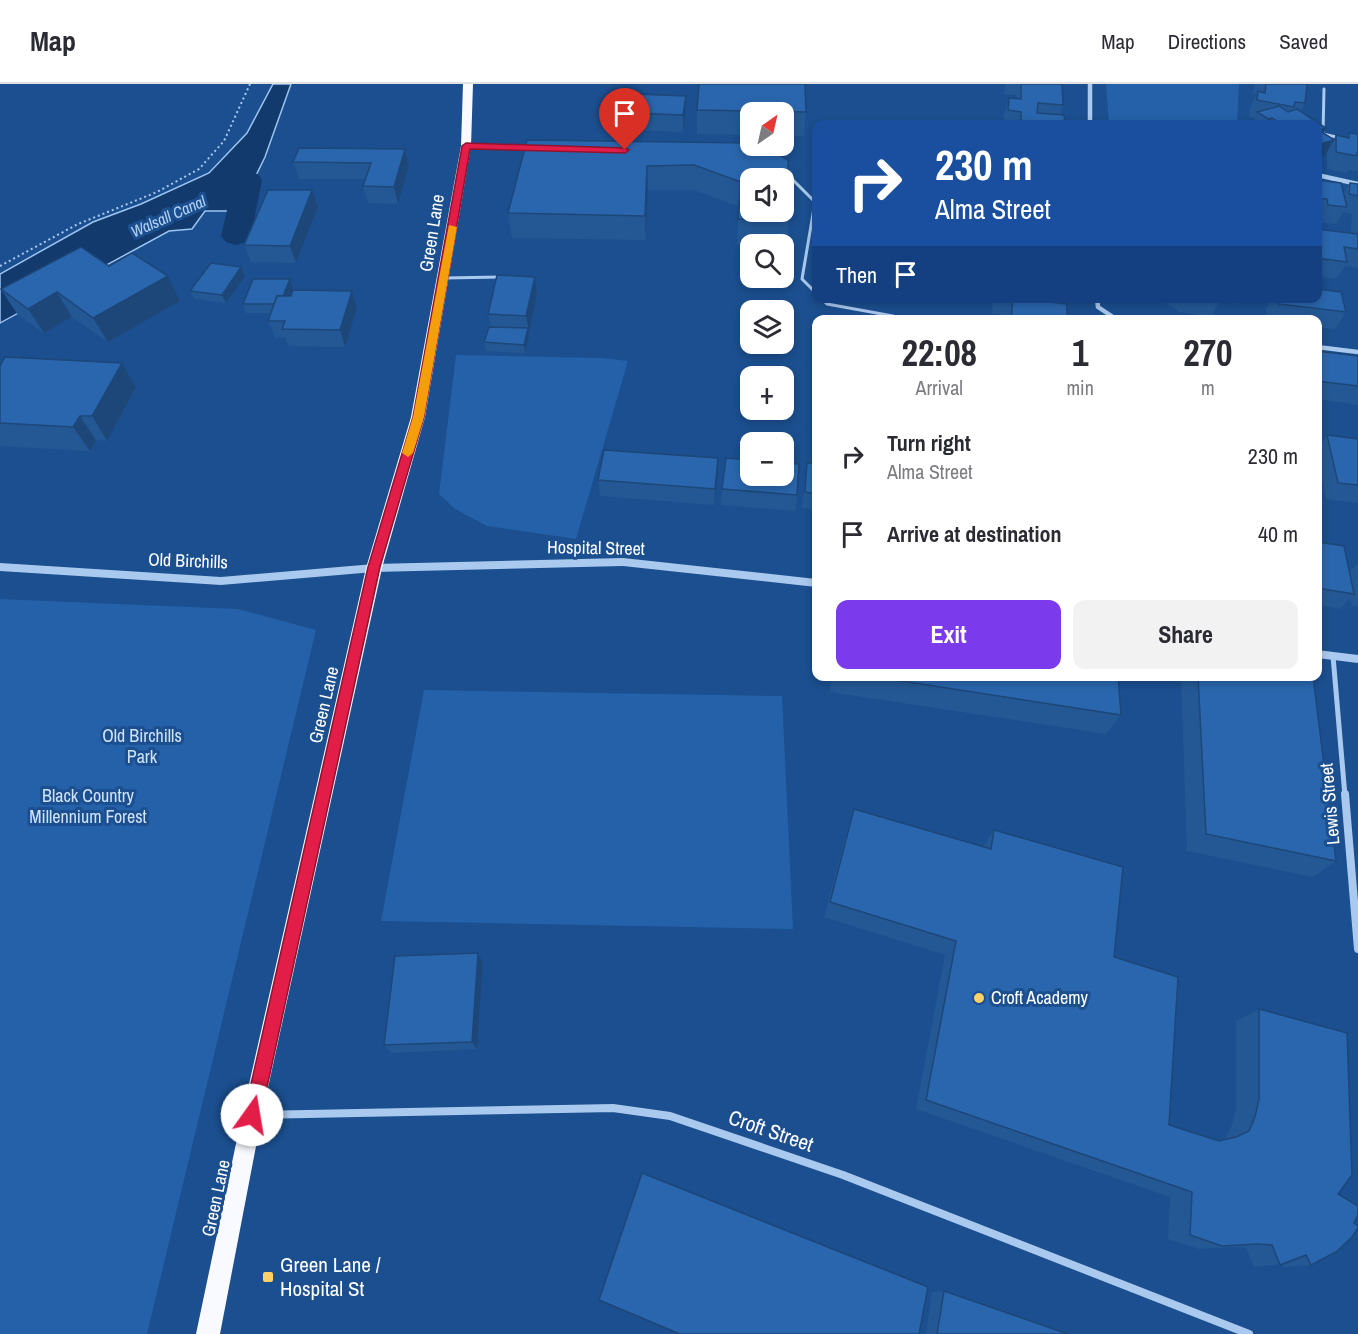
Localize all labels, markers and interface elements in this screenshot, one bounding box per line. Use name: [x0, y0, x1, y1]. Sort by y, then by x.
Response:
text: Map: [30, 22, 76, 60]
text: Map: [1101, 27, 1135, 56]
text: Directions: [1168, 27, 1246, 56]
text: Saved: [1279, 27, 1328, 56]
pin: [599, 88, 650, 150]
icon: arrive: [608, 97, 641, 130]
north arrow: [740, 102, 794, 156]
map controls: [740, 102, 794, 486]
text: 230 m: [935, 137, 1033, 193]
icon: right: [836, 144, 914, 222]
button: sound: [740, 168, 794, 222]
water label: Walsall Canal: [127, 189, 210, 242]
text: Alma Street: [935, 191, 1051, 227]
street label: Green Lane: [413, 192, 450, 273]
button: search: [740, 234, 794, 288]
icon: arrive: [889, 258, 922, 291]
text: Then: [836, 260, 877, 290]
button: layers: [740, 300, 794, 354]
text: 22:08: [901, 329, 977, 377]
text: 1: [1072, 329, 1088, 377]
text: 270: [1183, 329, 1233, 377]
button: +: [740, 366, 794, 420]
text: Arrival: [916, 374, 963, 401]
text: min: [1066, 374, 1094, 401]
text: m: [1201, 374, 1215, 401]
text: Turn right: [887, 428, 971, 458]
button: −: [740, 432, 794, 486]
icon: right: [836, 440, 869, 473]
text: 230 m: [1248, 441, 1298, 471]
text: Alma Street: [887, 458, 973, 485]
icon: arrive: [836, 518, 869, 551]
text: Arrive at destination: [887, 519, 1061, 549]
text: 40 m: [1258, 519, 1298, 549]
street label: Hospital Street: [547, 534, 645, 561]
street label: Old Birchills: [148, 547, 228, 574]
button: Exit: [836, 600, 1061, 669]
button: Share: [1073, 600, 1298, 669]
street label: Green Lane: [303, 664, 344, 746]
park label: Old Birchills Park: [102, 723, 182, 769]
street label: Lewis Street: [1313, 762, 1346, 846]
park label: Black Country Millennium Forest: [29, 783, 147, 829]
place label: Croft Academy: [991, 985, 1088, 1010]
marker: Croft Academy: [972, 991, 986, 1005]
position arrow: [220, 1083, 284, 1147]
street label: Croft Street: [725, 1102, 818, 1159]
street label: Green Lane: [195, 1157, 236, 1239]
place label: Green Lane / Hospital St: [280, 1250, 381, 1303]
marker: Green Lane / Hospital St: [261, 1270, 275, 1284]

